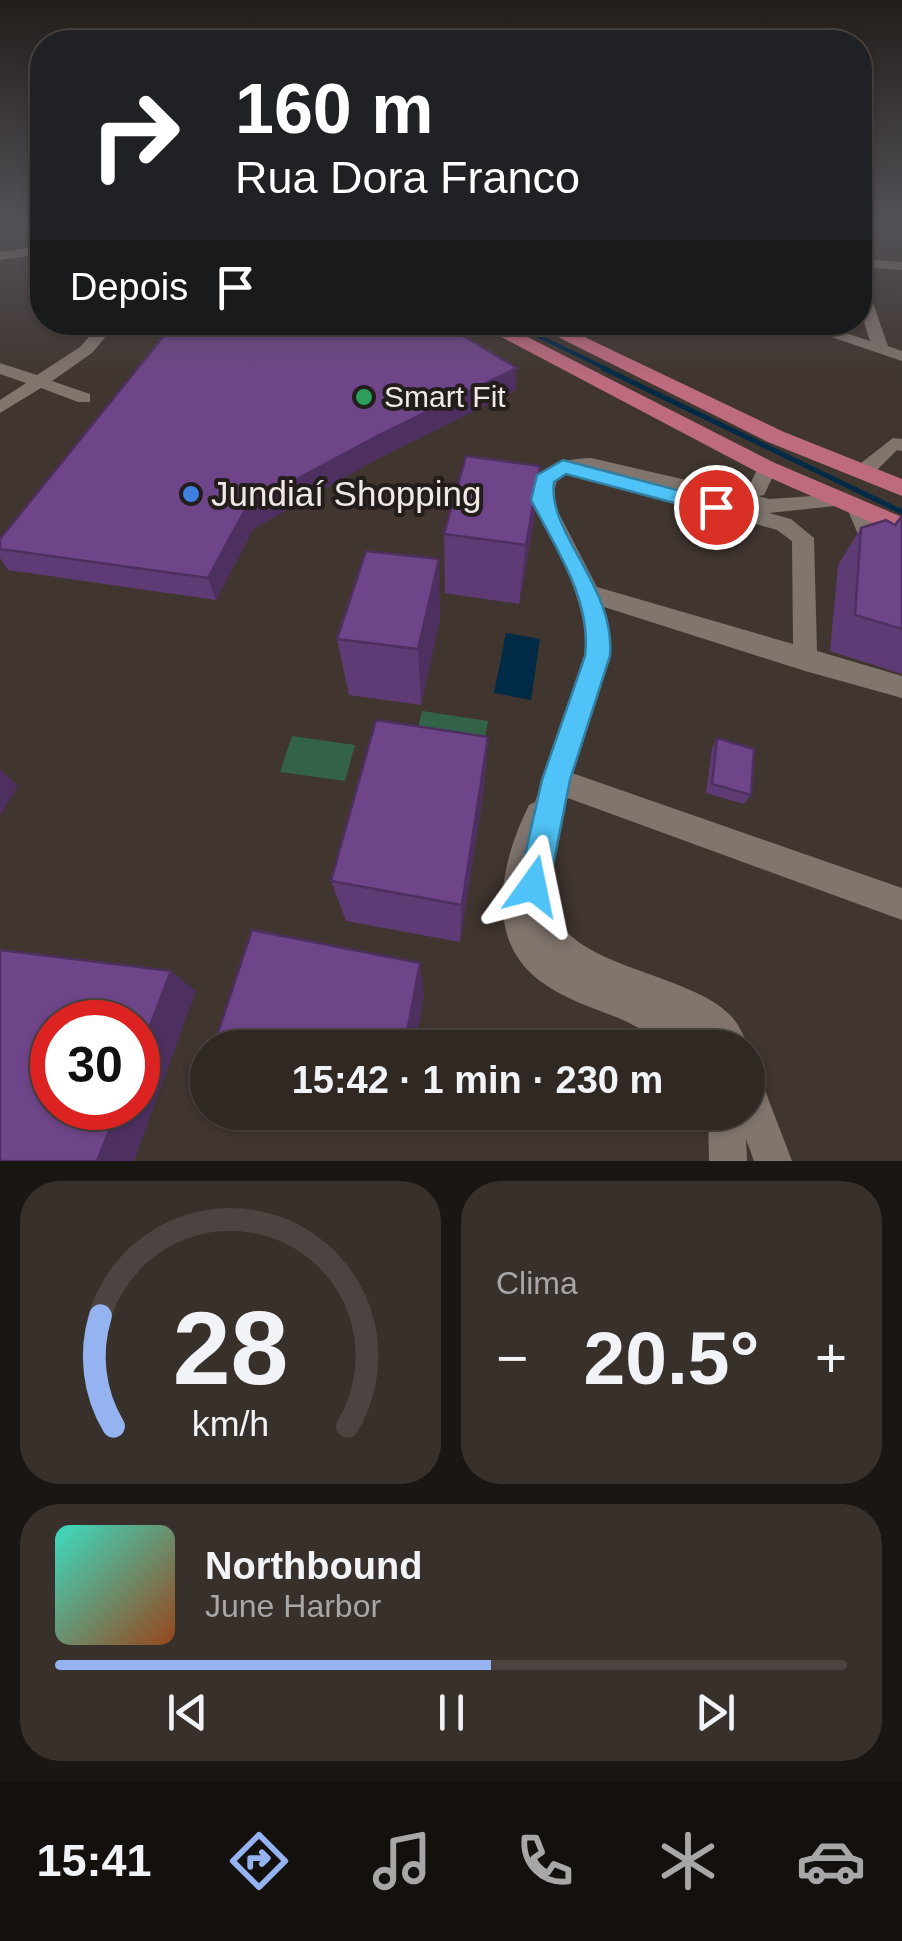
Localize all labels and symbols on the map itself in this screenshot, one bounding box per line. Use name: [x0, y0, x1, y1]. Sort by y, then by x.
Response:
place label: Smart Fit: [384, 380, 506, 413]
marker: Smart Fit: [353, 386, 375, 408]
pin: [674, 465, 759, 550]
place label: Jundiaí Shopping: [211, 474, 482, 513]
marker: Jundiaí Shopping: [180, 483, 202, 505]
position arrow: [481, 834, 585, 938]
speed limit sign: 30: [30, 1000, 160, 1130]

